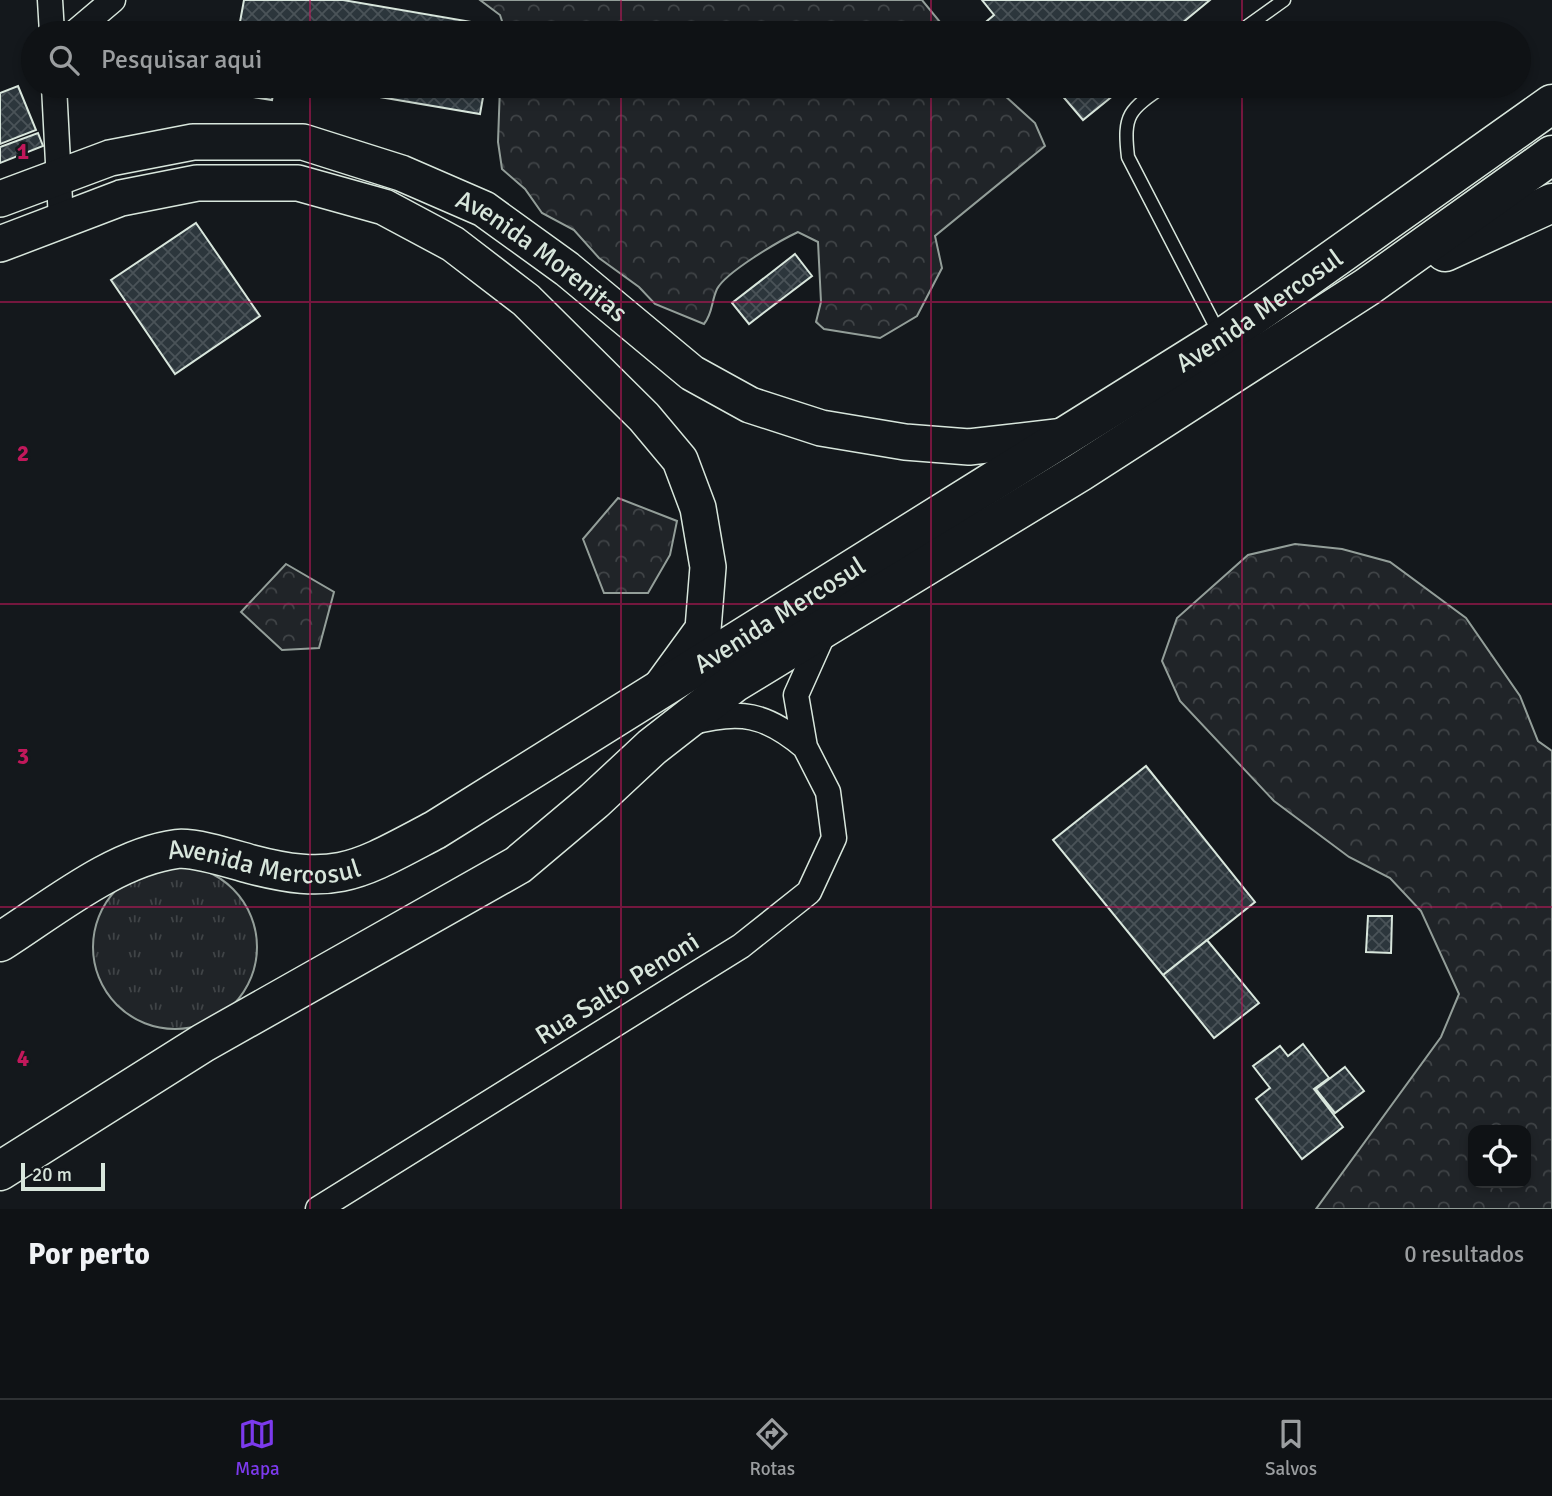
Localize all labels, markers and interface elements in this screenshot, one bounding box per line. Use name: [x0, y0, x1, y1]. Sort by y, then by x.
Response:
search box: [21, 21, 1531, 98]
icon: search: [45, 41, 83, 79]
text: Pesquisar aqui: [101, 44, 262, 76]
text: 1: [17, 137, 29, 166]
street label: Avenida Morenitas: [451, 184, 634, 329]
street label: Avenida Mercosul: [1170, 242, 1349, 380]
text: 2: [17, 439, 29, 468]
street label: Avenida Mercosul: [688, 550, 871, 681]
text: 3: [17, 742, 29, 771]
street label: Avenida Mercosul: [165, 833, 365, 892]
street label: Rua Salto Penoni: [530, 926, 705, 1052]
text: 4: [17, 1044, 29, 1073]
map controls: [1468, 1125, 1531, 1188]
button: locate: [1468, 1125, 1531, 1188]
scale bar: [21, 1160, 105, 1192]
text: 20 m: [32, 1163, 72, 1187]
text: Por perto: [28, 1236, 150, 1273]
text: 0 resultados: [1404, 1240, 1524, 1269]
tab: Mapa: [235, 1415, 280, 1481]
tab: Rotas: [750, 1415, 795, 1481]
tab: Salvos: [1265, 1415, 1317, 1481]

